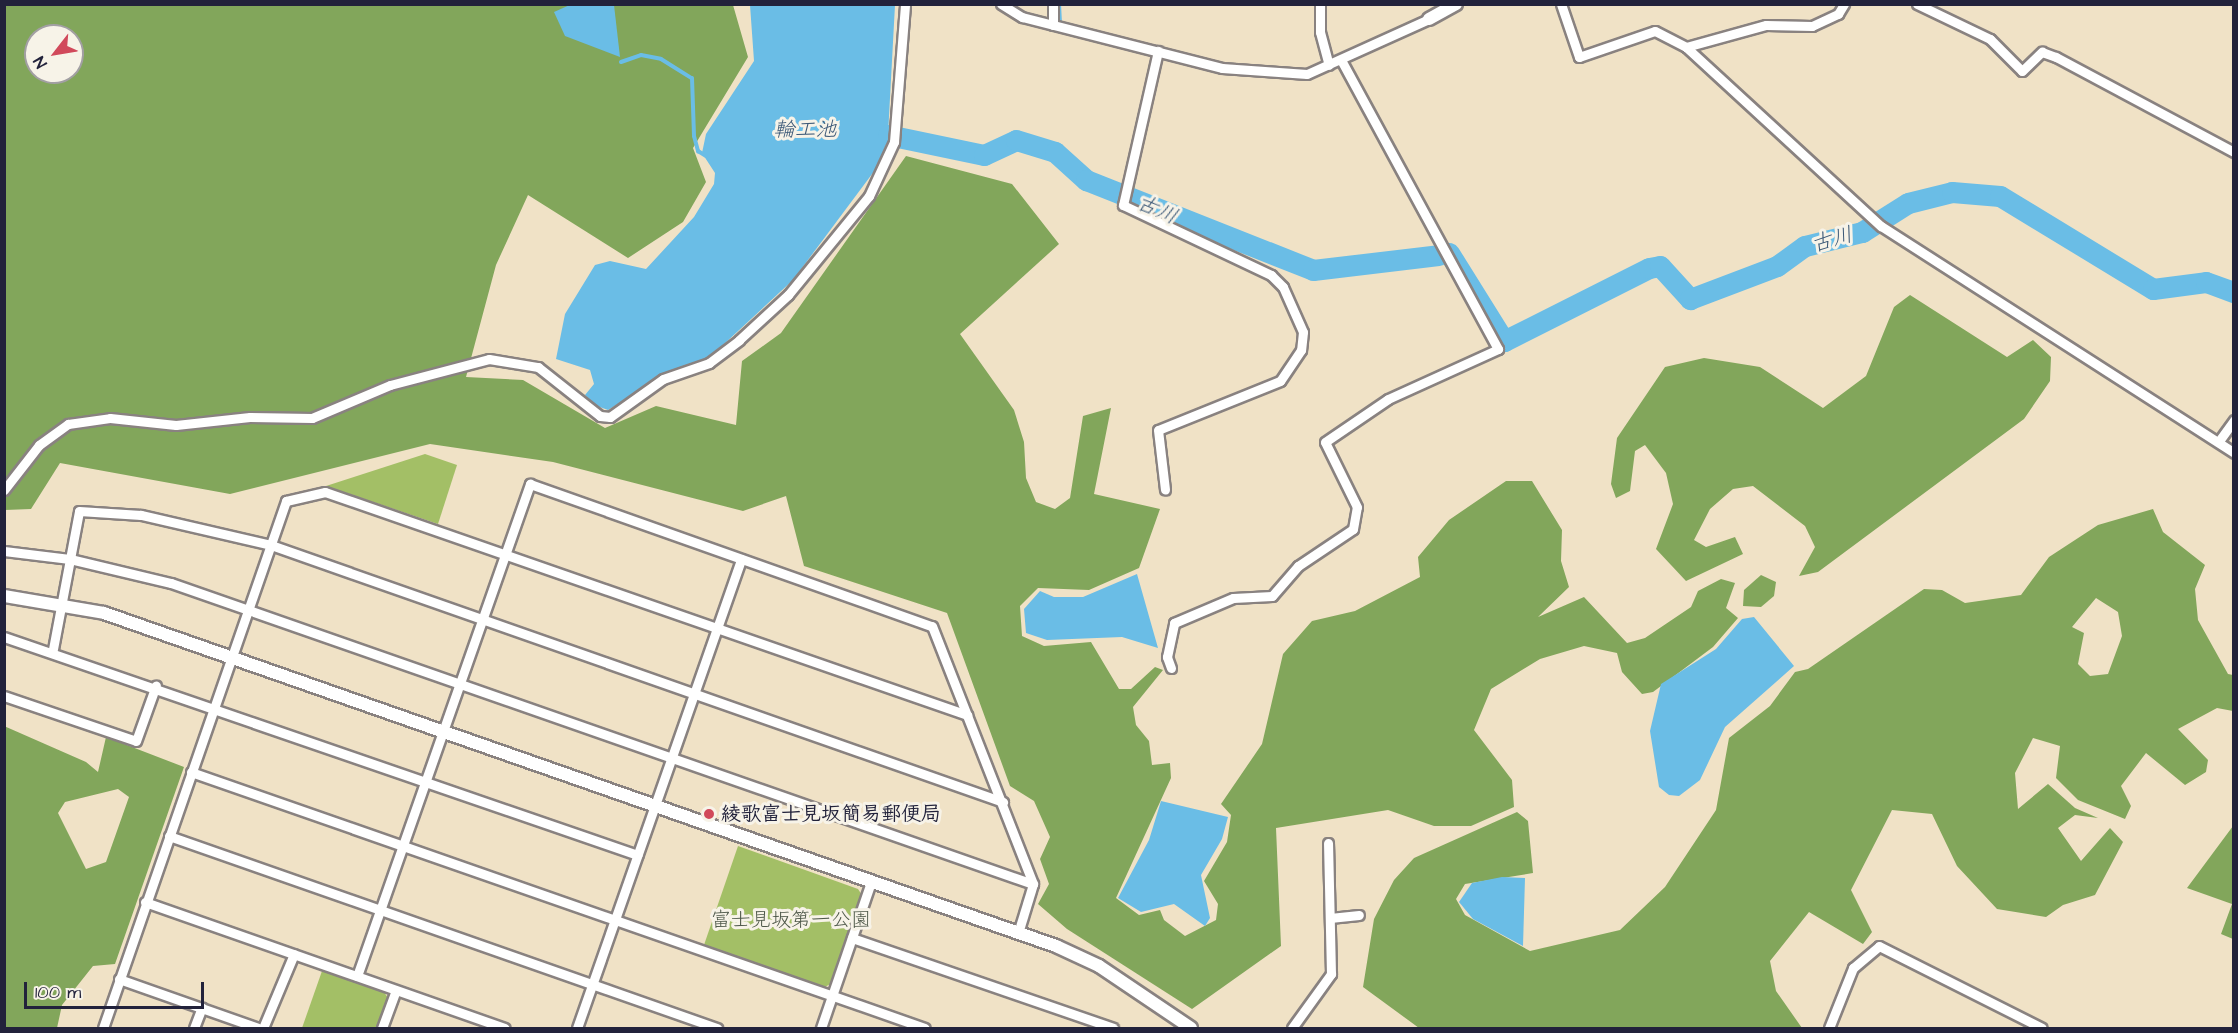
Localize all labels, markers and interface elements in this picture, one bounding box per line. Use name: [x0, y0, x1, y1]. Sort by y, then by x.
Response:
north arrow: [24, 24, 84, 84]
text: N: [28, 52, 52, 72]
water label: 輪工池: [774, 117, 836, 143]
water label: 古川: [1133, 190, 1181, 230]
water label: 古川: [1808, 222, 1856, 258]
place label: 綾歌富士見坂簡易郵便局: [721, 802, 941, 826]
marker: 綾歌富士見坂簡易郵便局: [702, 807, 716, 821]
park label: 富士見坂第一公園: [711, 908, 871, 932]
scale bar: [27, 970, 207, 1008]
text: 100 m: [35, 980, 81, 1005]

